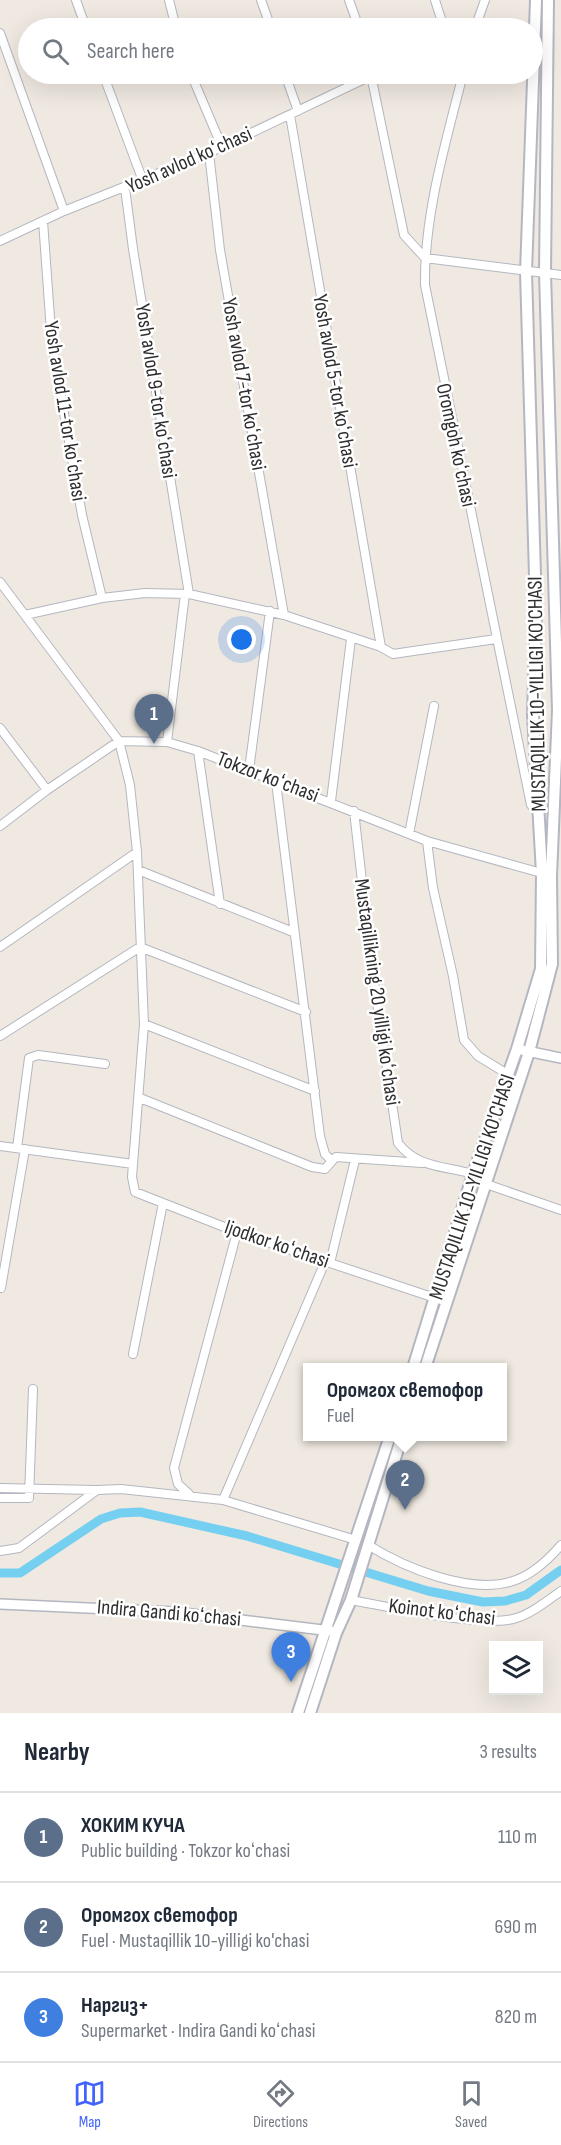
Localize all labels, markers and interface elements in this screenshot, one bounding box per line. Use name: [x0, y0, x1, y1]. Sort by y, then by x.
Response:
search box: [18, 18, 543, 84]
icon: search: [39, 35, 72, 68]
text: Search here: [87, 38, 174, 65]
street label: Yosh avlod koʻchasi: [122, 121, 256, 199]
street label: Yosh avlod 5-tor koʻchasi: [307, 292, 363, 470]
street label: Yosh avlod 7-tor koʻchasi: [217, 296, 271, 472]
street label: Yosh avlod 9-tor koʻchasi: [130, 302, 182, 480]
street label: Yosh avlod 11-tor koʻchasi: [38, 319, 92, 503]
street label: Oromgoh koʻchasi: [431, 381, 481, 509]
street label: MUSTAQILLIK 10-YILLIGI KO'CHASI: [522, 576, 552, 812]
your location: [227, 625, 256, 654]
pin: 1: [134, 694, 174, 744]
street label: Tokzor koʻchasi: [213, 746, 323, 808]
street label: Mustaqillikning 20 yilligi koʻchasi: [349, 877, 405, 1107]
street label: MUSTAQILLIK 10-YILLIGI KO'CHASI: [424, 1071, 520, 1303]
street label: Ijodkor koʻchasi: [221, 1214, 333, 1274]
popup: [303, 1363, 507, 1441]
text: Оромгох светофор: [327, 1377, 483, 1404]
text: Fuel: [327, 1404, 354, 1428]
pin: 2: [386, 1460, 424, 1510]
street label: Koinot koʻchasi: [387, 1593, 497, 1631]
street label: Indira Gandi koʻchasi: [96, 1594, 242, 1632]
pin: 3: [272, 1632, 310, 1682]
map controls: [489, 1641, 543, 1695]
button: layers: [489, 1641, 543, 1695]
text: Nearby: [24, 1737, 90, 1768]
text: 3 results: [480, 1740, 537, 1764]
text: ХОКИМ КУЧА: [81, 1812, 185, 1839]
text: 1: [40, 1825, 47, 1849]
text: 110 m: [498, 1825, 537, 1849]
text: Public building · Tokzor koʻchasi: [81, 1839, 290, 1863]
text: Оромгох светофор: [81, 1902, 238, 1929]
text: 2: [39, 1915, 48, 1939]
text: 690 m: [495, 1915, 537, 1939]
text: Fuel · Mustaqillik 10-yilligi ko'chasi: [81, 1929, 309, 1953]
text: Наргиз+: [81, 1992, 149, 2019]
text: 3: [39, 2005, 48, 2029]
text: 820 m: [495, 2005, 537, 2029]
text: Supermarket · Indira Gandi koʻchasi: [81, 2019, 316, 2043]
tab: Map: [73, 2077, 106, 2132]
tab: Directions: [253, 2077, 308, 2132]
tab: Saved: [455, 2077, 488, 2132]

